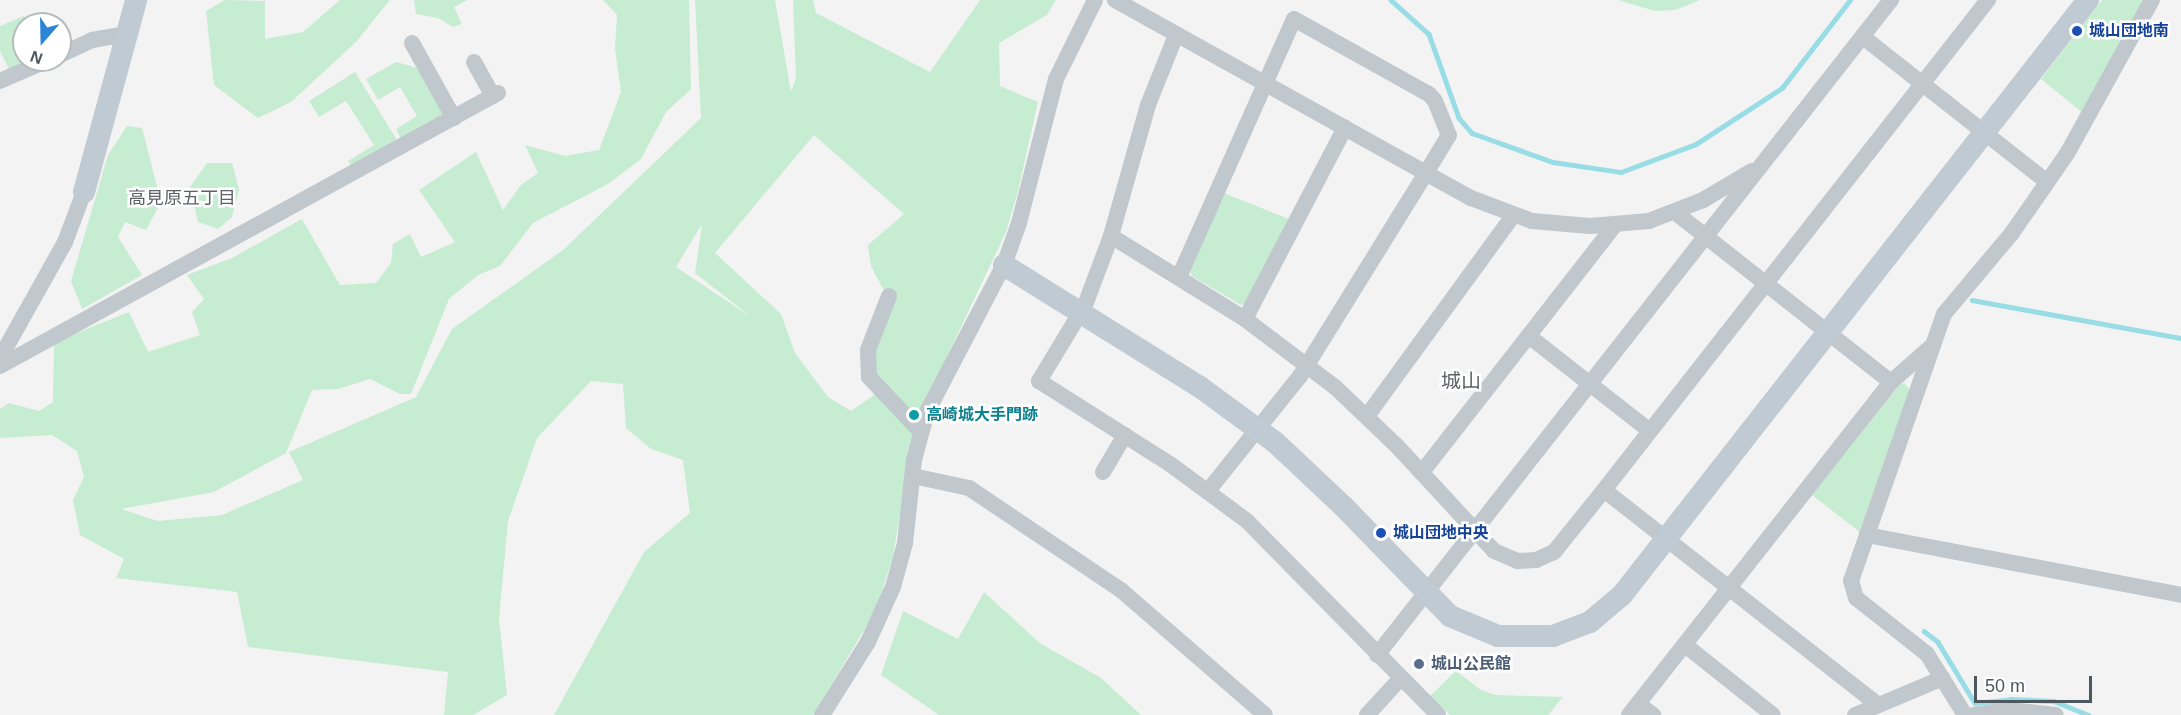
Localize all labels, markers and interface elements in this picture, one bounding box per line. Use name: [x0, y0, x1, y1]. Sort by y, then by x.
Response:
north arrow: [12, 12, 72, 72]
place label: 城山団地南: [2089, 21, 2169, 41]
marker: 城山団地南: [2070, 24, 2084, 38]
text: N: [28, 48, 45, 67]
district label: 高見原五丁目: [128, 187, 236, 209]
district label: 城山: [1441, 369, 1481, 393]
place label: 高崎城大手門跡: [926, 405, 1038, 425]
marker: 高崎城大手門跡: [907, 408, 921, 422]
place label: 城山団地中央: [1393, 523, 1489, 543]
marker: 城山団地中央: [1374, 526, 1388, 540]
place label: 城山公民館: [1431, 654, 1511, 674]
marker: 城山公民館: [1412, 657, 1426, 671]
scale bar: [1977, 664, 2096, 702]
text: 50 m: [1985, 676, 2025, 696]

